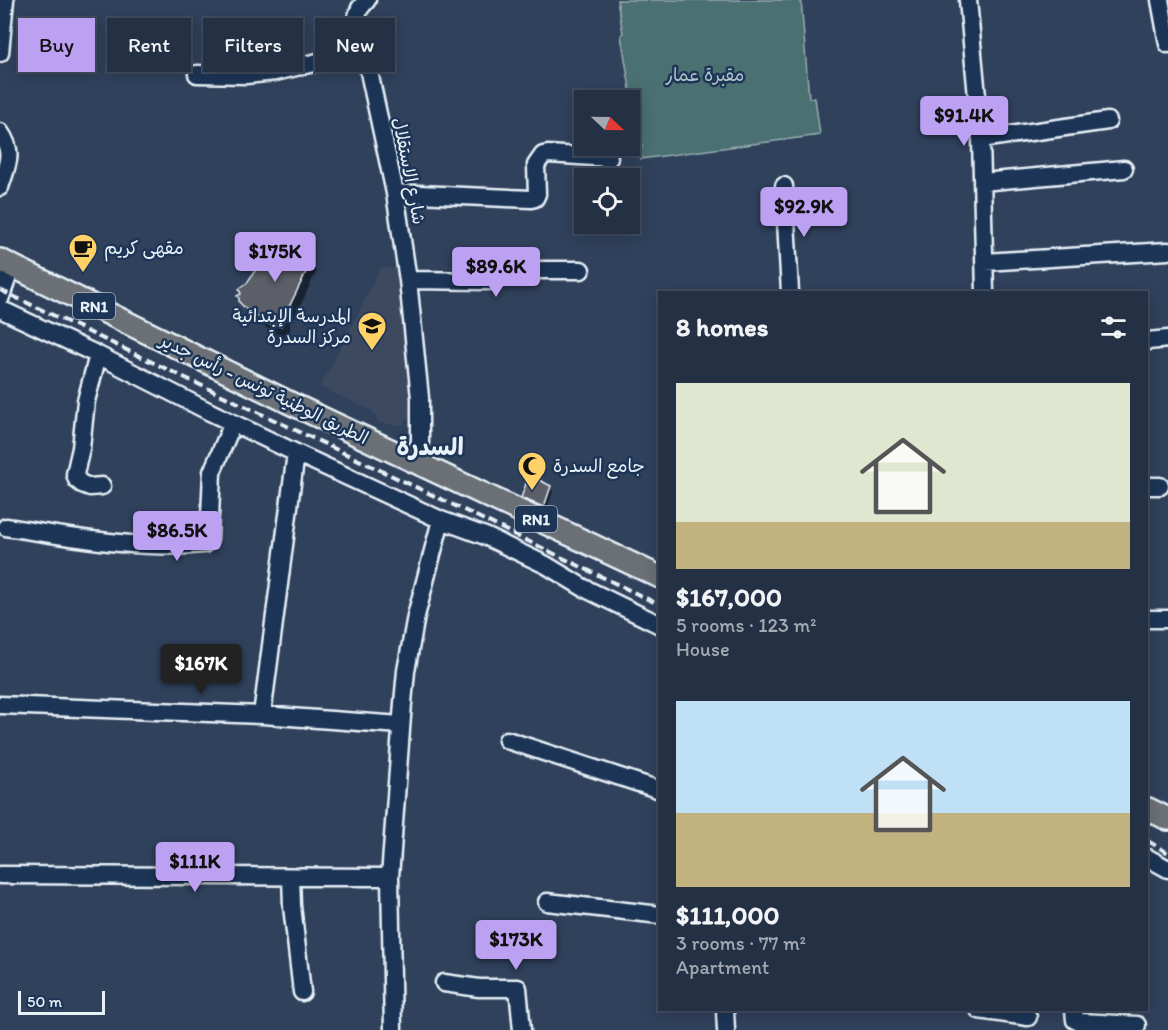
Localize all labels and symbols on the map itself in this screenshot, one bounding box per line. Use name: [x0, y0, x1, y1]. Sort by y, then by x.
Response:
park label: مقبرة عمار: [665, 64, 744, 86]
north arrow: [574, 90, 640, 156]
pin: $91.4K: [915, 96, 1013, 147]
street label: شارع الاستقلال: [387, 116, 430, 227]
pin: $92.9K: [755, 187, 853, 238]
cafe icon: مقهى كريم: [67, 232, 99, 274]
pin: $175K: [233, 232, 317, 283]
place label: مقهى كريم: [104, 237, 184, 262]
pin: $89.6K: [447, 247, 545, 298]
road number: RN1: [73, 293, 115, 319]
place label: المدرسة الإبتدائية مركز السدرة: [233, 305, 351, 348]
school or university icon: المدرسة الإبتدائية مركز السدرة: [356, 310, 388, 352]
street label: الطريق الوطنية تونس - رأس جدير: [154, 328, 372, 449]
district label: السدرة: [396, 432, 464, 461]
mosque icon: جامع السدرة: [516, 450, 548, 492]
place label: جامع السدرة: [553, 455, 645, 479]
road number: RN1: [515, 506, 557, 532]
pin: $86.5K: [128, 511, 226, 562]
pin: $167K: [159, 644, 243, 695]
pin: $111K: [153, 842, 237, 893]
pin: $173K: [474, 920, 558, 971]
scale bar: [18, 988, 105, 1016]

